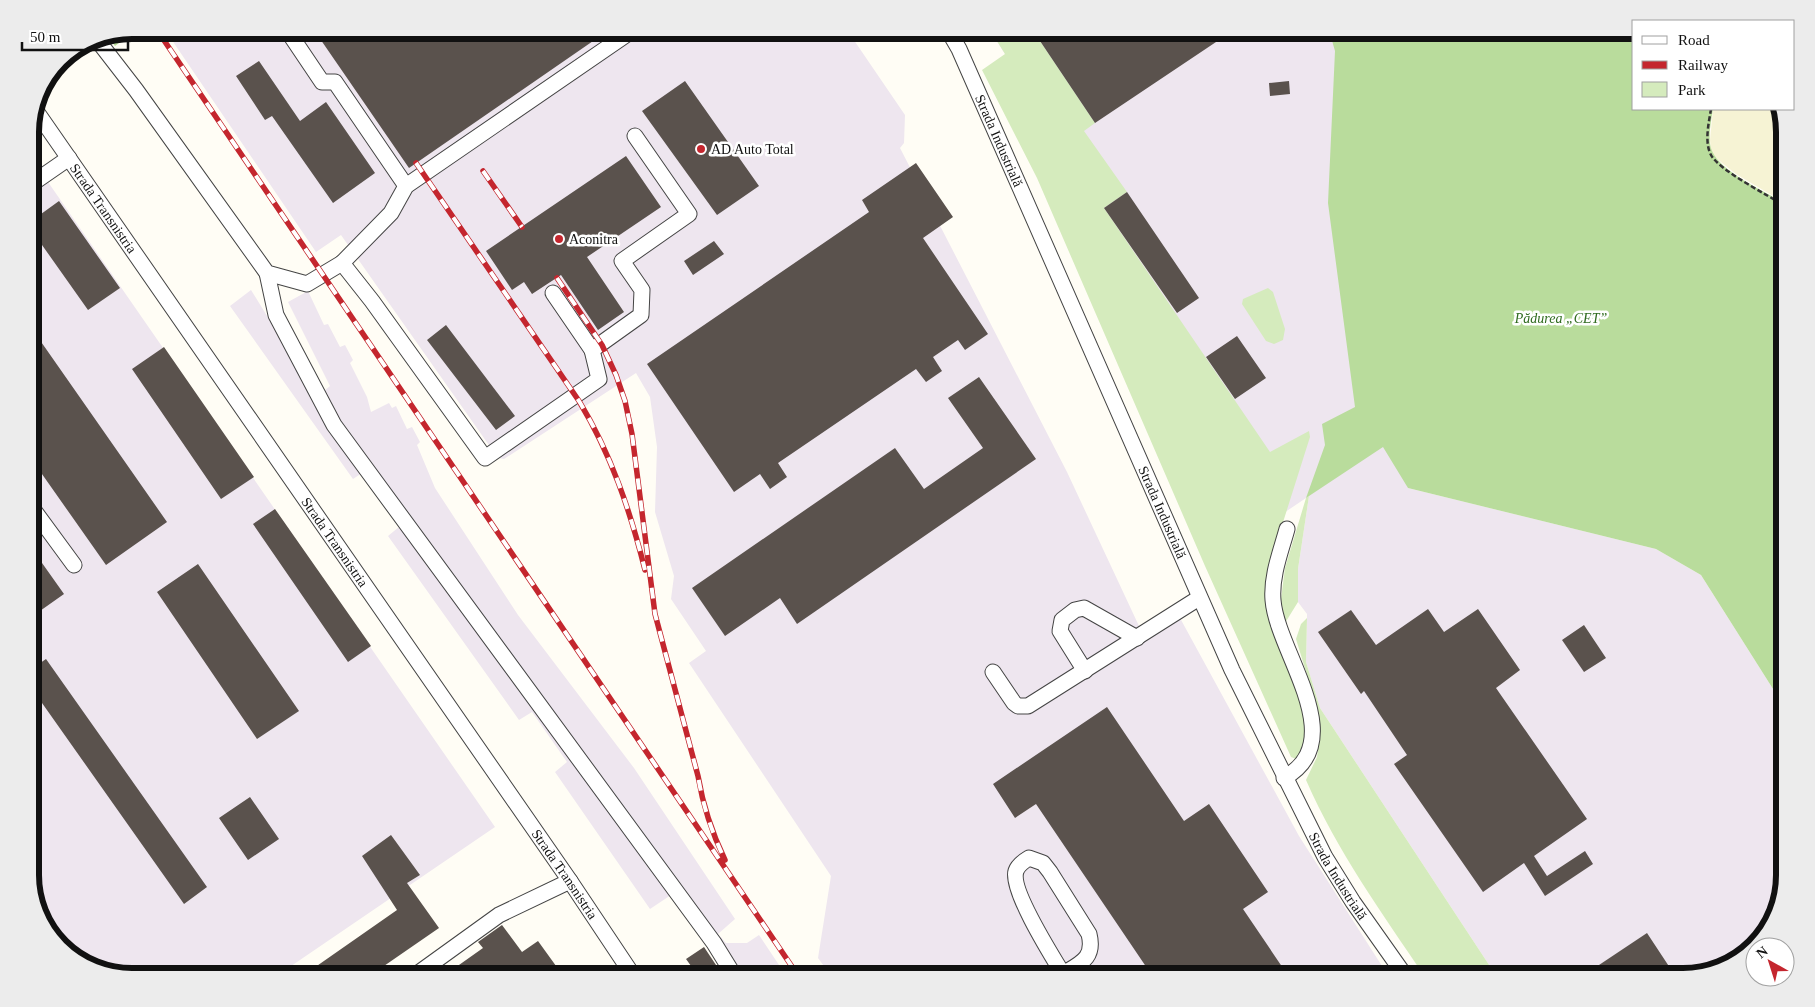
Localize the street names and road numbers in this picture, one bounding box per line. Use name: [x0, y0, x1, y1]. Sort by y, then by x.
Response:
street label: Strada Industrială: [972, 92, 1026, 190]
street label: Strada Transnistria: [67, 161, 140, 257]
street label: Strada Industrială: [1136, 464, 1190, 561]
street label: Strada Transnistria: [299, 494, 372, 590]
street label: Strada Transnistria: [529, 826, 601, 922]
street label: Strada Industrială: [1306, 830, 1371, 923]

